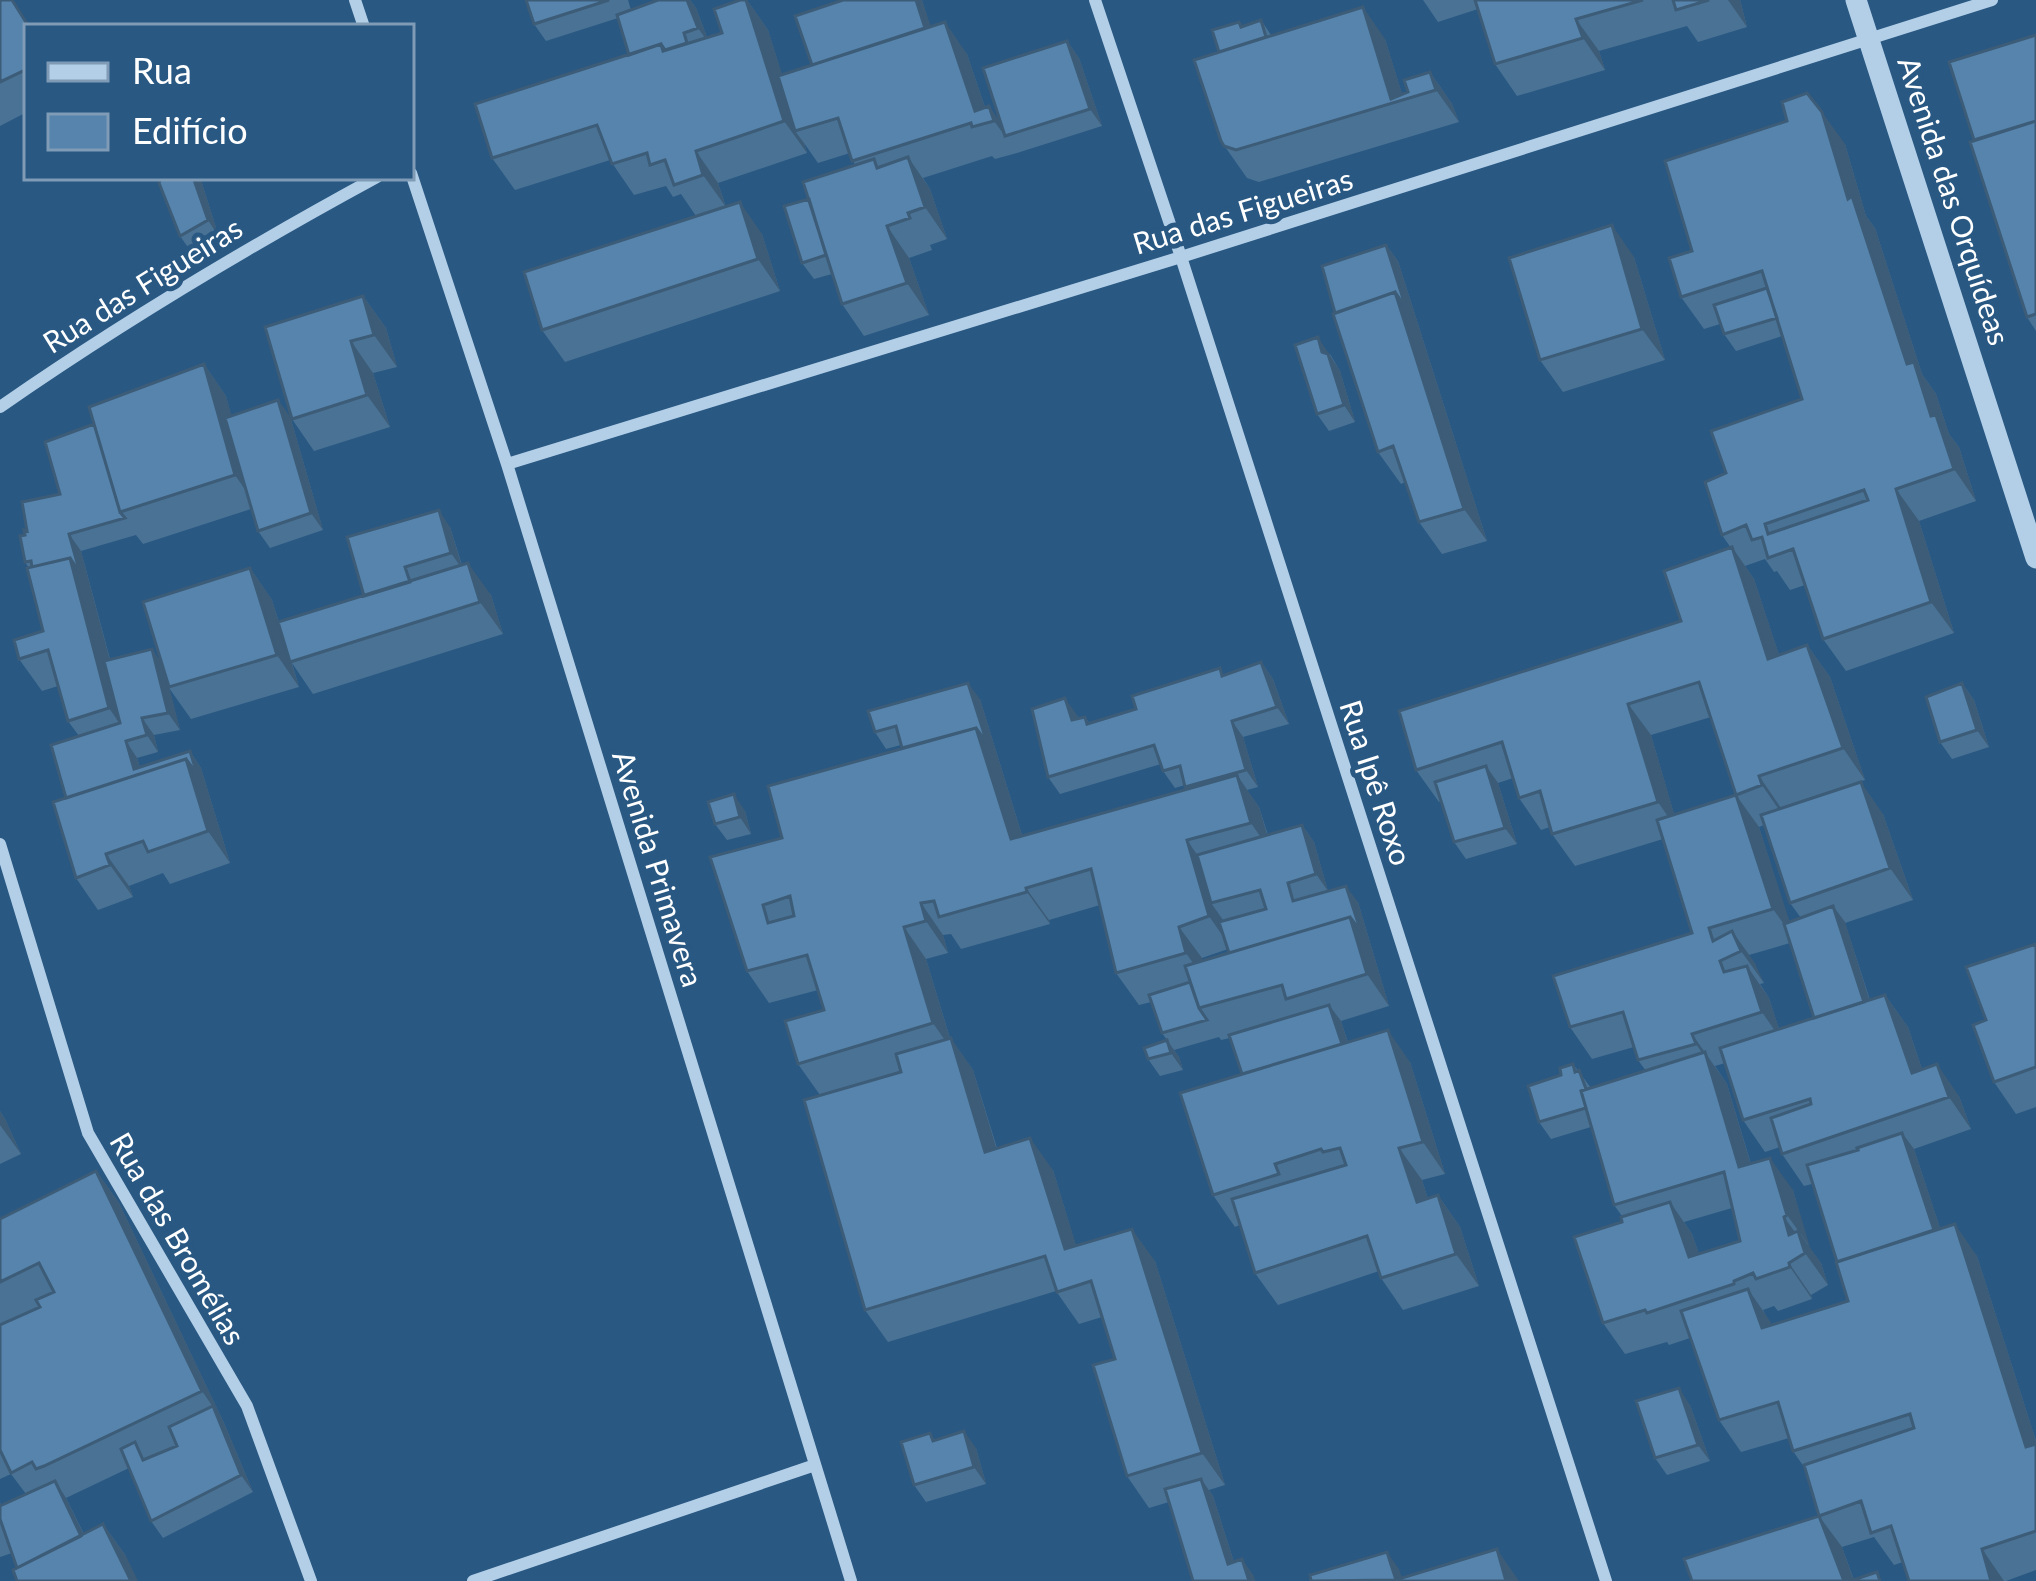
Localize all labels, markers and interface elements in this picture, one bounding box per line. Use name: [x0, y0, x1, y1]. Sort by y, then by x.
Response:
legend: [24, 24, 414, 180]
text: Rua: [132, 48, 192, 92]
street label: Avenida das Orquídeas: [1891, 52, 2019, 349]
text: Edifício: [132, 108, 248, 152]
street label: Rua das Figueiras: [1128, 160, 1357, 261]
street label: Rua das Figueiras: [36, 209, 248, 360]
street label: Rua Ipê Roxo: [1333, 695, 1421, 869]
street label: Avenida Primavera: [606, 746, 712, 991]
street label: Rua das Bromélias: [103, 1126, 254, 1350]

